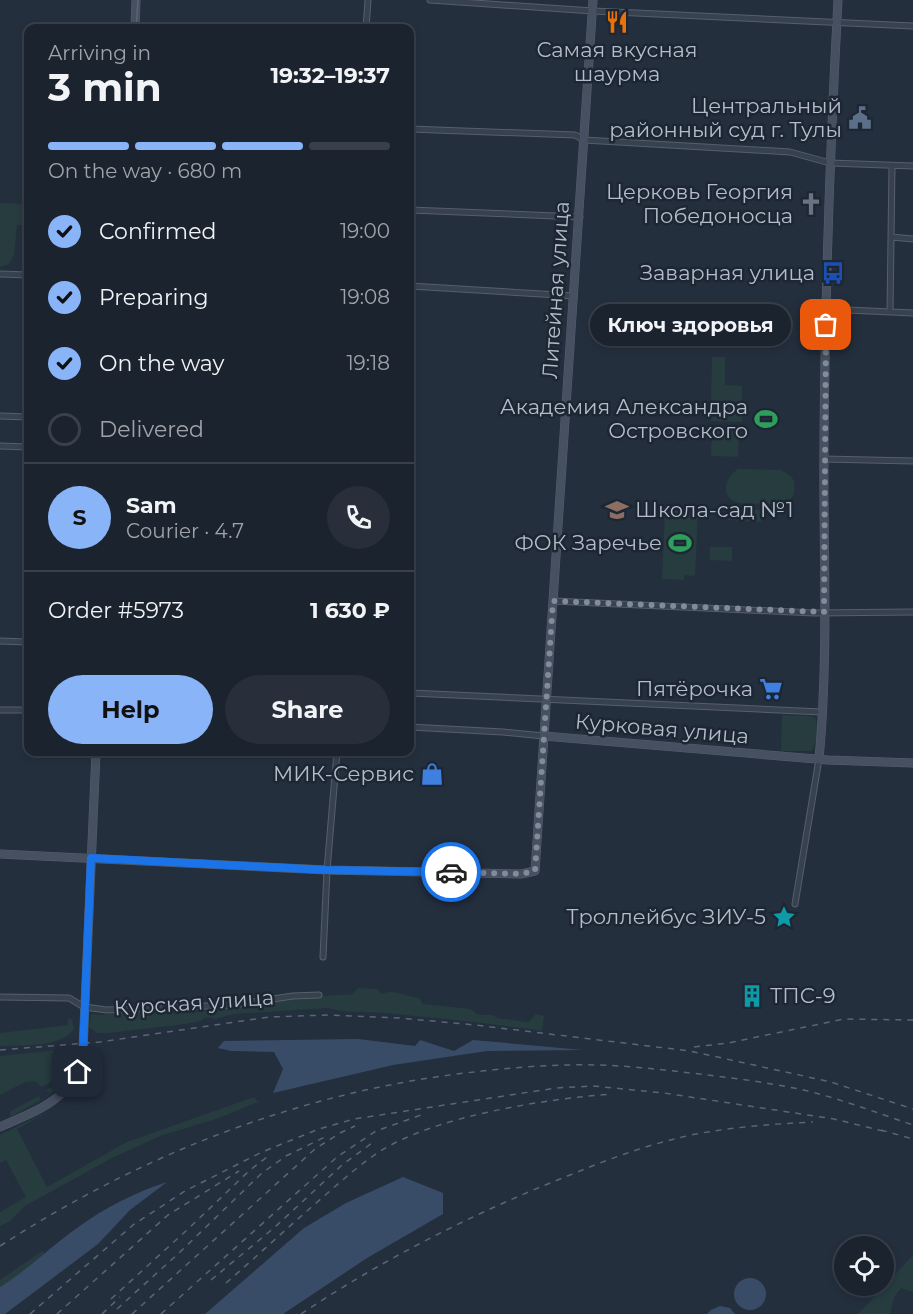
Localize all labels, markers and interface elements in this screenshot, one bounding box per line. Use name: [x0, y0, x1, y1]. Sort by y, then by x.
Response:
restaurant icon: Самая вкусная шаурма: [604, 9, 630, 35]
place label: Самая вкусная шаурма: [536, 37, 698, 86]
text: Arriving in: [48, 41, 151, 65]
text: 19:32–19:37: [270, 62, 390, 89]
text: 3 min: [48, 63, 162, 111]
place label: Центральный районный суд г. Тулы: [609, 93, 842, 142]
public building icon: Центральный районный суд г. Тулы: [847, 105, 873, 131]
text: On the way · 680 m: [48, 159, 242, 183]
place label: Церковь Георгия Победоносца: [606, 179, 793, 228]
church icon: Церковь Георгия Победоносца: [798, 191, 824, 217]
street label: Литейная улица: [537, 200, 574, 380]
icon: check: [48, 215, 81, 248]
text: Confirmed: [99, 218, 216, 245]
text: 19:00: [340, 219, 390, 243]
place label: Заварная улица: [640, 260, 815, 285]
bus stop icon: Заварная улица: [820, 260, 846, 286]
icon: check: [48, 281, 81, 314]
text: Preparing: [99, 284, 208, 311]
text: 19:08: [340, 285, 390, 309]
pin: [800, 299, 851, 350]
callout: Ключ здоровья: [589, 304, 790, 346]
icon: bag: [809, 308, 842, 341]
text: Ключ здоровья: [608, 313, 773, 337]
icon: check: [48, 347, 81, 380]
text: On the way: [99, 350, 224, 377]
text: 19:18: [346, 351, 390, 375]
place label: Академия Александра Островского: [500, 394, 748, 443]
sports icon: Академия Александра Островского: [753, 406, 779, 432]
text: Delivered: [99, 416, 204, 443]
button: phone: [327, 486, 390, 549]
text: Sam: [126, 492, 177, 519]
school or university icon: Школа-сад №1: [604, 497, 630, 523]
place label: Школа-сад №1: [635, 497, 793, 522]
text: S: [72, 504, 87, 531]
text: Courier · 4.7: [126, 519, 244, 543]
place label: ФОК Заречье: [515, 530, 662, 555]
sports icon: ФОК Заречье: [667, 530, 693, 556]
text: Order #5973: [48, 597, 184, 624]
text: 1 630 ₽: [310, 597, 390, 624]
button: Help: [48, 675, 213, 744]
button: Share: [225, 675, 390, 744]
place label: Пятёрочка: [636, 676, 753, 701]
supermarket icon: Пятёрочка: [758, 676, 784, 702]
street label: Курковая улица: [574, 708, 750, 749]
place label: МИК-Сервис: [273, 761, 414, 786]
shop icon: МИК-Сервис: [419, 761, 445, 787]
courier: [421, 842, 481, 902]
icon: car: [435, 856, 468, 889]
place label: Троллейбус ЗИУ-5: [566, 904, 766, 929]
place icon: Троллейбус ЗИУ-5: [771, 904, 797, 930]
building icon: ТПС-9: [739, 983, 765, 1009]
place label: ТПС-9: [770, 983, 836, 1008]
street label: Курская улица: [113, 984, 275, 1021]
pin: [52, 1046, 103, 1097]
icon: home: [61, 1055, 94, 1088]
map controls: [834, 1236, 894, 1296]
button: locate: [834, 1236, 894, 1296]

